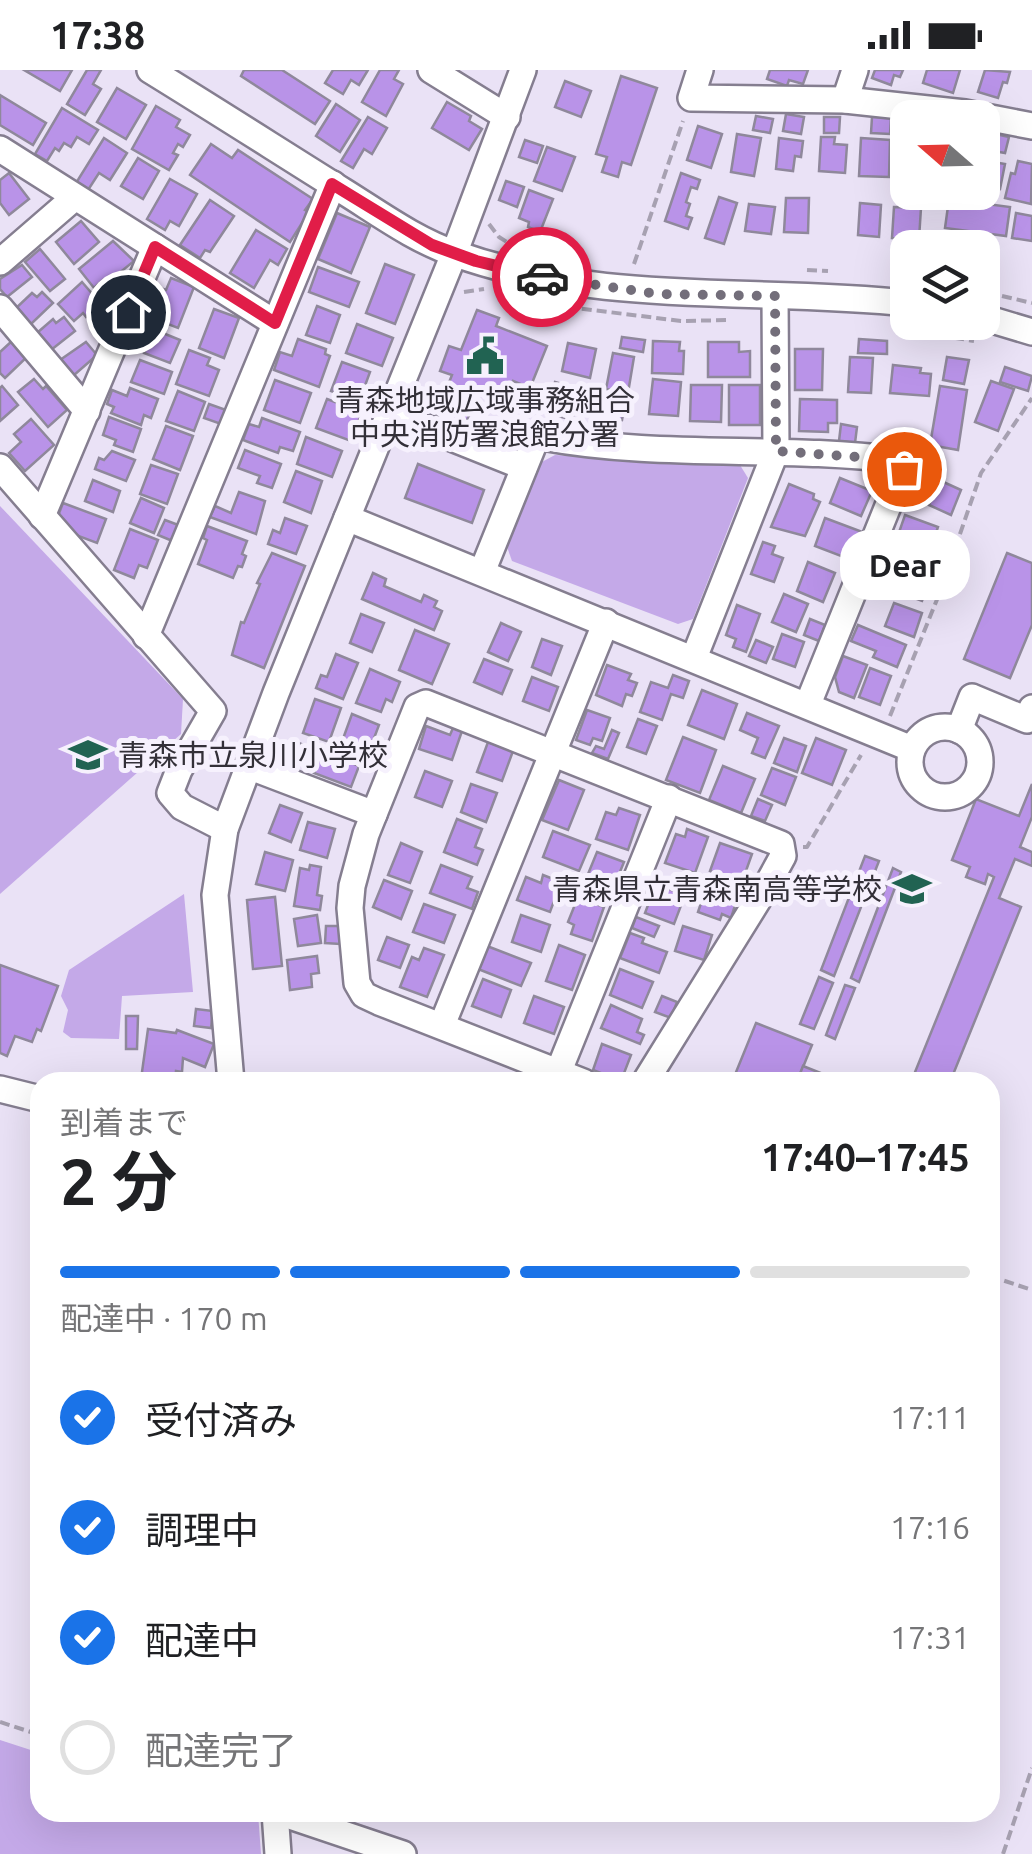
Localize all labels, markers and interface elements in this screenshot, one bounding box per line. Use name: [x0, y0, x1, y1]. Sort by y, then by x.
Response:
text: 17:38: [50, 14, 145, 56]
north arrow: [890, 100, 1000, 210]
map controls: [890, 100, 1000, 340]
courier: [492, 227, 592, 327]
button: layers: [890, 230, 1000, 340]
icon: car: [515, 250, 570, 305]
pin: [86, 270, 171, 355]
icon: home: [101, 285, 156, 340]
public building icon: 青森地域広域事務組合 中央消防署浪館分署: [464, 335, 506, 377]
place label: 青森地域広域事務組合 中央消防署浪館分署: [335, 383, 635, 451]
pin: [862, 427, 947, 512]
icon: bag: [877, 442, 932, 497]
callout: Dear: [839, 529, 969, 599]
text: Dear: [869, 547, 941, 583]
school or university icon: 青森市立泉川小学校: [67, 734, 109, 776]
place label: 青森市立泉川小学校: [118, 738, 388, 772]
school or university icon: 青森県立青森南高等学校: [891, 868, 933, 910]
place label: 青森県立青森南高等学校: [552, 872, 882, 906]
text: 到着まで: [60, 1104, 188, 1140]
text: 17:40–17:45: [761, 1136, 970, 1178]
text: 2 分: [60, 1144, 177, 1217]
text: 配達中 · 170 m: [60, 1300, 268, 1336]
icon: check: [60, 1390, 115, 1445]
text: 受付済み: [145, 1399, 297, 1441]
text: 17:11: [890, 1399, 970, 1435]
icon: check: [60, 1500, 115, 1555]
text: 調理中: [145, 1509, 259, 1551]
text: 17:16: [890, 1509, 970, 1545]
icon: check: [60, 1610, 115, 1665]
text: 配達中: [145, 1619, 259, 1661]
text: 17:31: [890, 1619, 970, 1655]
text: 配達完了: [145, 1729, 297, 1771]

